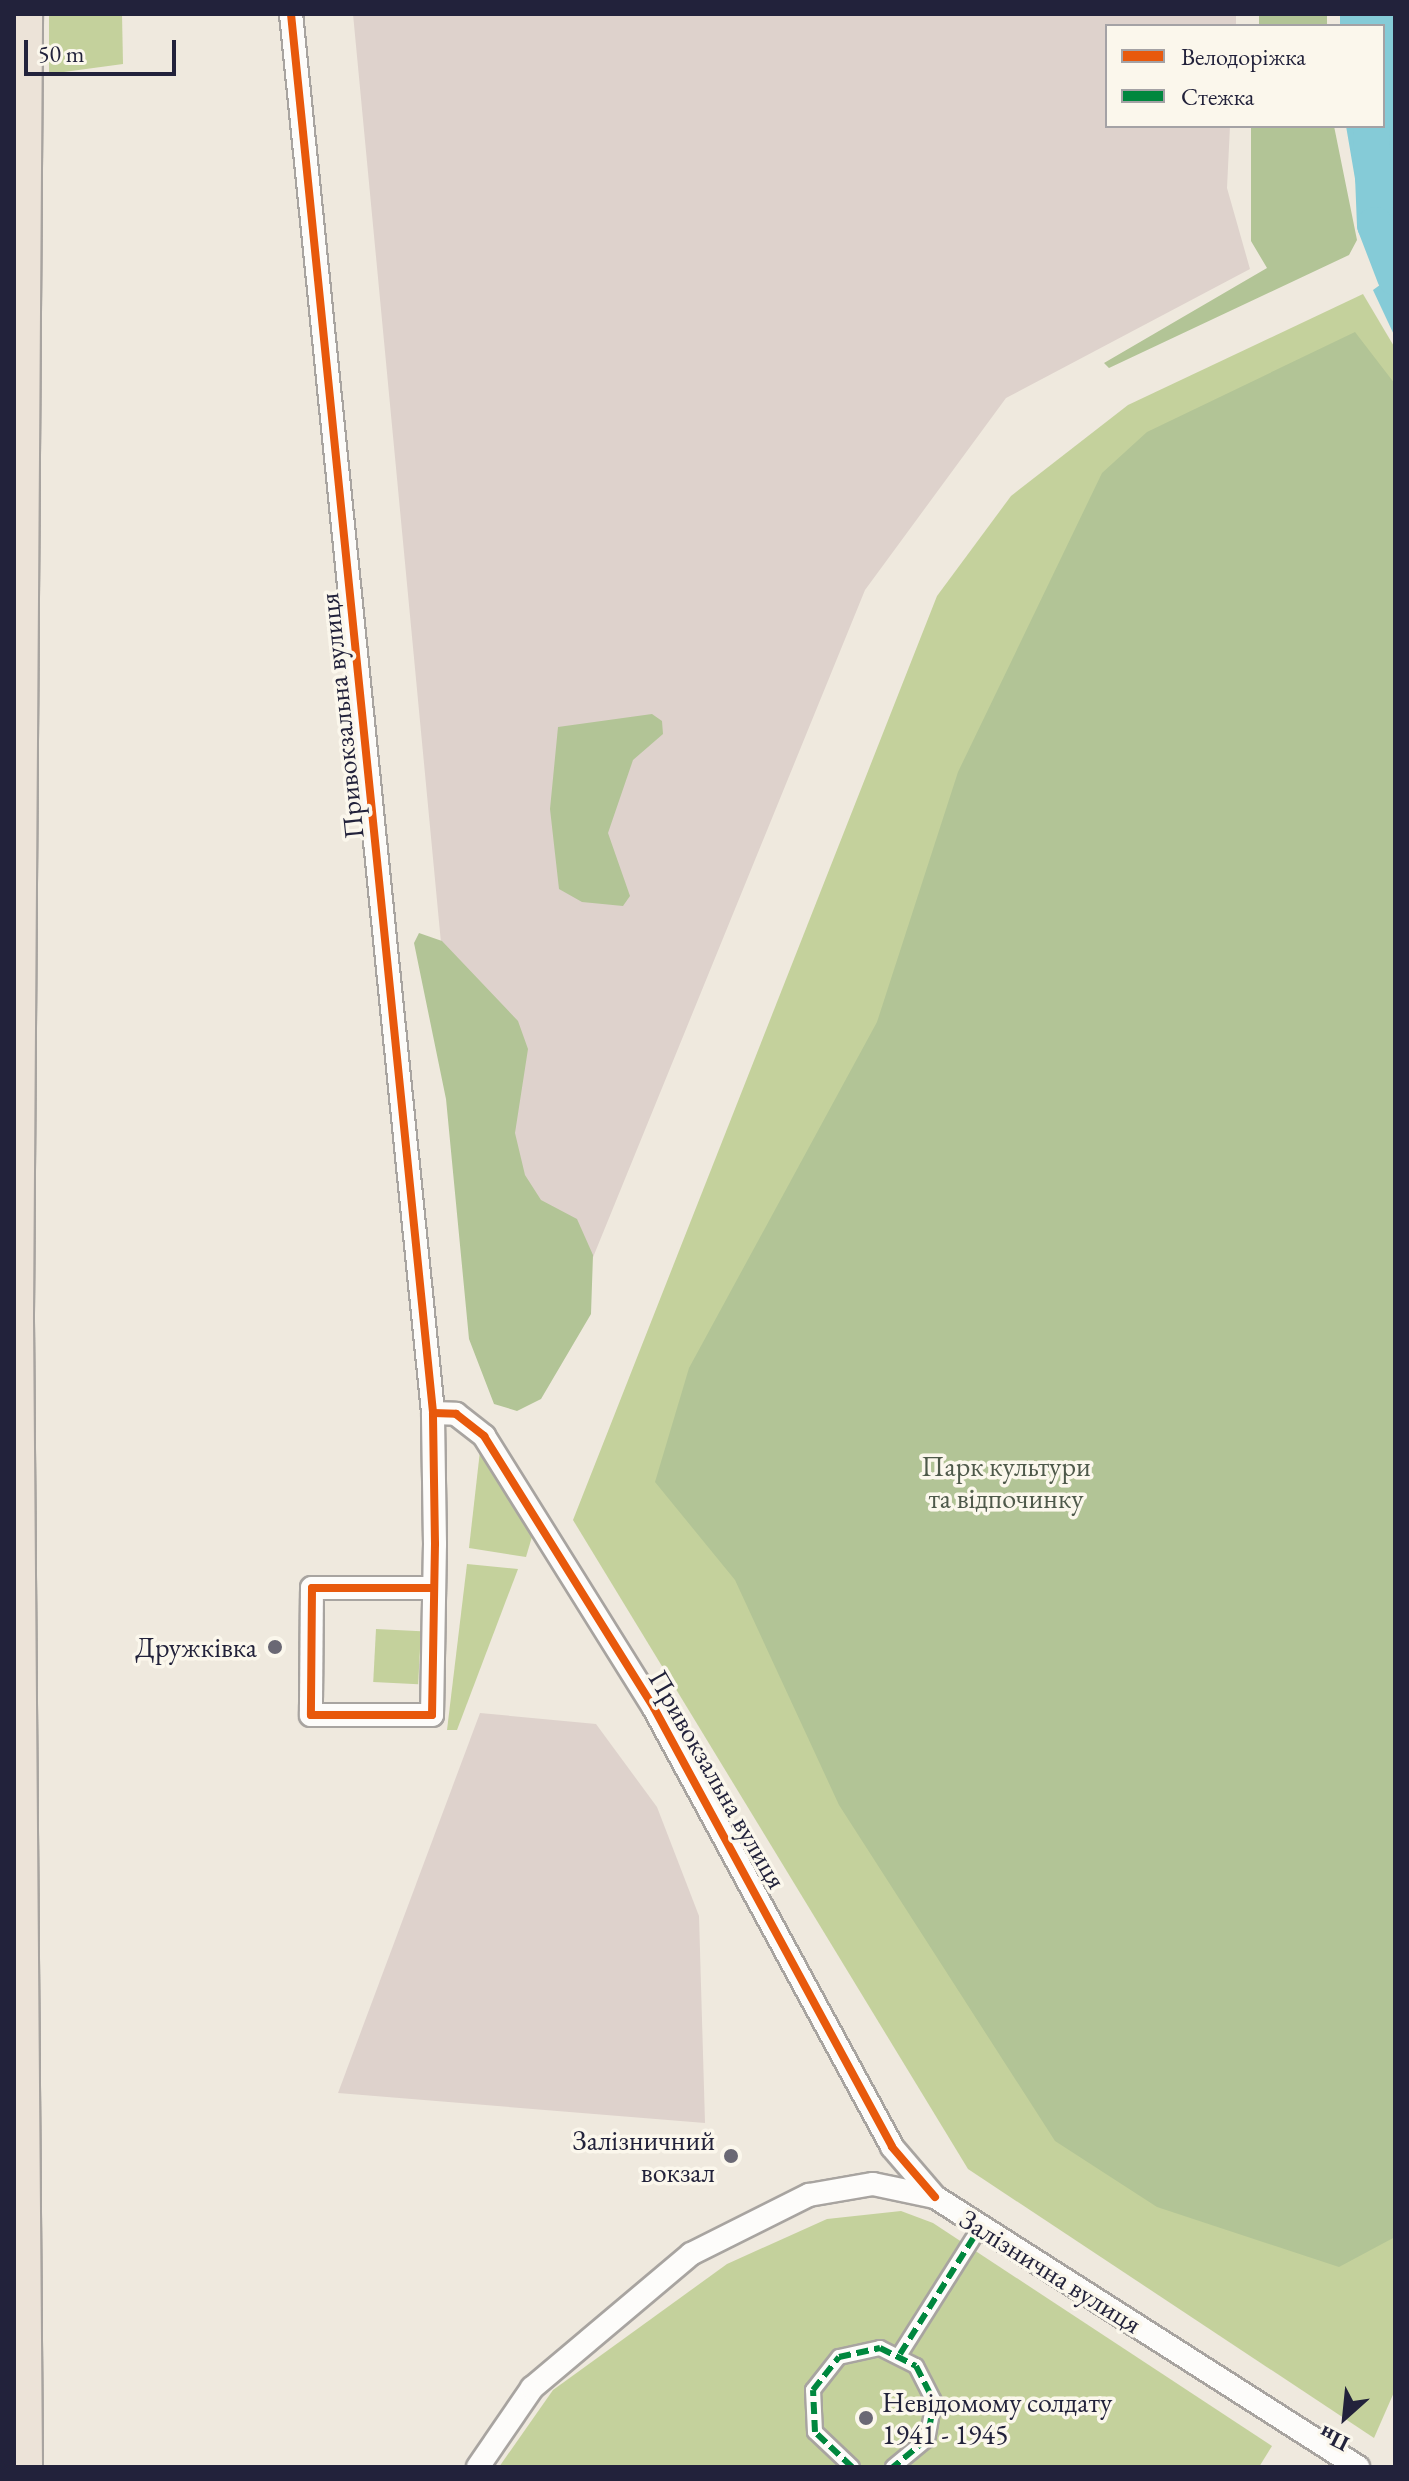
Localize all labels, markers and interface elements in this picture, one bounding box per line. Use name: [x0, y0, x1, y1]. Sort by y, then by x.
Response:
scale bar: [28, 24, 180, 74]
legend: [1105, 24, 1385, 128]
text: 50 m: [38, 38, 85, 69]
text: Велодоріжка: [1181, 41, 1306, 72]
text: Стежка: [1181, 81, 1254, 112]
street label: Привокзальна вулиця: [311, 591, 371, 841]
park label: Парк культури та відпочинку: [921, 1449, 1091, 1515]
place label: Дружківка: [135, 1630, 257, 1664]
marker: Дружківка: [264, 1636, 286, 1658]
street label: Привокзальна вулиця: [642, 1664, 794, 1894]
place label: Залізничний вокзал: [572, 2123, 715, 2189]
marker: Залізничний вокзал: [722, 2147, 740, 2165]
street label: Залізнична вулиця: [954, 2202, 1148, 2340]
north arrow: [1305, 2377, 1385, 2457]
place label: Невідомому солдату 1941 - 1945: [882, 2385, 1112, 2451]
marker: Невідомому солдату 1941 - 1945: [857, 2409, 875, 2427]
text: Пн: [1314, 2419, 1354, 2459]

